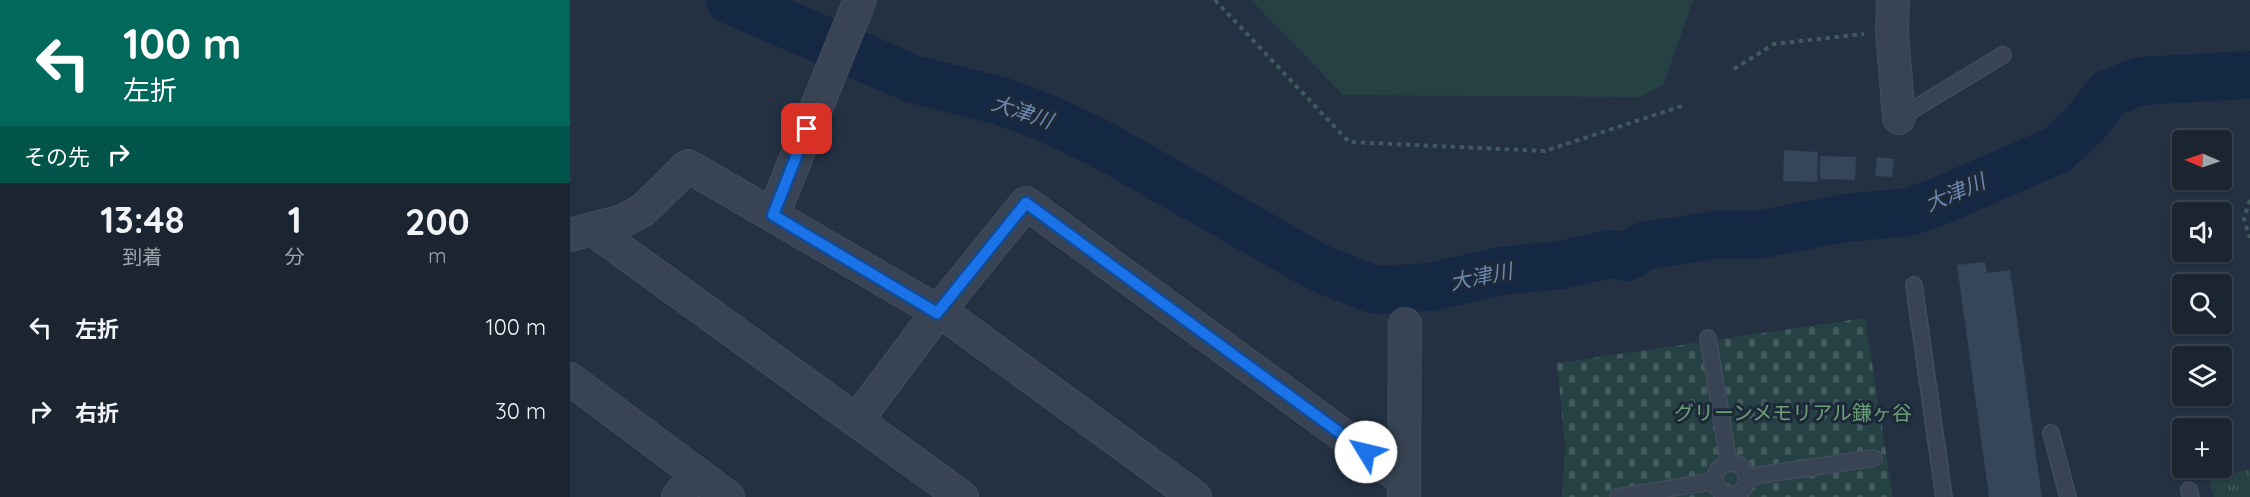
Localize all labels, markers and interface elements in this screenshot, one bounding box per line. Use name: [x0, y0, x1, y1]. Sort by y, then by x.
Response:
text: 100 m: [123, 17, 241, 70]
icon: left: [24, 24, 102, 102]
text: 左折: [123, 73, 177, 107]
water label: 大津川: [988, 89, 1058, 134]
pin: [781, 103, 832, 154]
icon: arrive: [790, 112, 823, 145]
north arrow: [2172, 130, 2232, 190]
map controls: [2172, 130, 2232, 478]
icon: right: [102, 138, 135, 171]
text: その先: [24, 143, 90, 171]
water label: 大津川: [1921, 167, 1991, 216]
text: 13:48: [100, 197, 184, 242]
text: 1: [288, 197, 302, 242]
text: 200: [405, 199, 470, 244]
button: sound: [2172, 202, 2232, 262]
text: m: [428, 243, 446, 268]
text: 到着: [122, 244, 162, 269]
text: 分: [285, 244, 305, 269]
water label: 大津川: [1447, 257, 1516, 295]
button: search: [2172, 274, 2232, 334]
icon: left: [24, 311, 57, 344]
text: 100 m: [486, 313, 546, 341]
text: 左折: [75, 315, 119, 343]
button: layers: [2172, 346, 2232, 406]
icon: right: [24, 395, 57, 428]
text: 30 m: [495, 397, 546, 425]
text: 右折: [75, 399, 119, 427]
park label: グリーンメモリアル鎌ヶ谷: [1674, 400, 1912, 425]
button: +: [2172, 418, 2232, 478]
position arrow: [1334, 420, 1398, 484]

